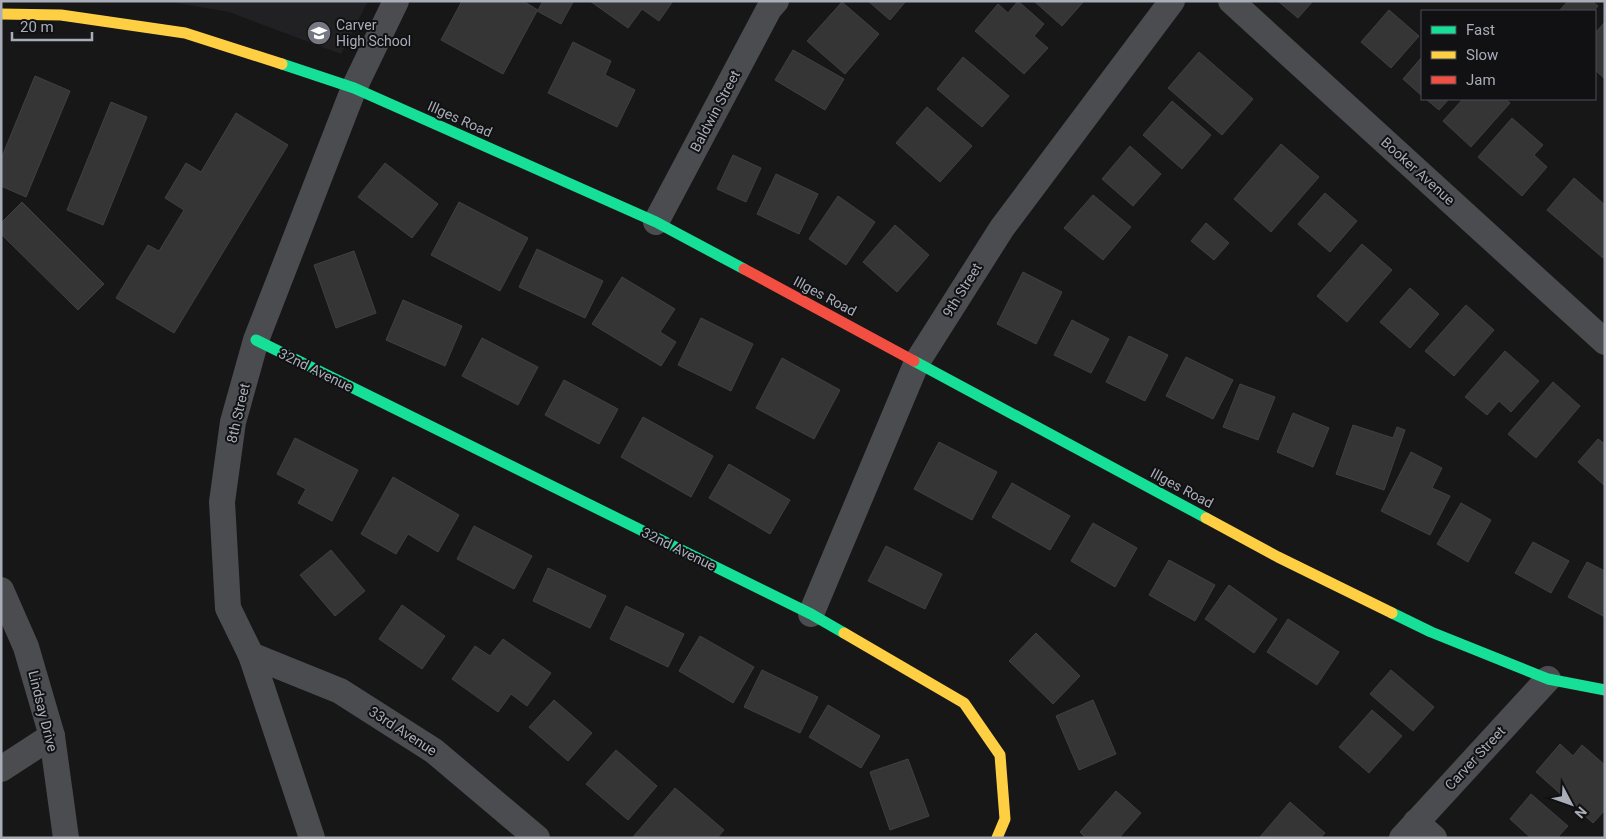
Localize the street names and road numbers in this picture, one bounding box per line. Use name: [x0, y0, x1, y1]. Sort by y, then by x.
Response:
street label: Baldwin Street: [687, 67, 743, 154]
street label: Illges Road: [425, 98, 495, 140]
street label: Booker Avenue: [1378, 134, 1458, 208]
street label: 9th Street: [939, 260, 985, 320]
street label: Illges Road: [791, 273, 859, 319]
street label: 32nd Avenue: [276, 345, 356, 395]
street label: 8th Street: [223, 381, 253, 444]
street label: Illges Road: [1148, 465, 1216, 511]
street label: 32nd Avenue: [639, 524, 719, 574]
street label: Lindsay Drive: [25, 669, 61, 753]
street label: 33rd Avenue: [366, 703, 440, 759]
street label: Carver Street: [1442, 723, 1509, 793]

